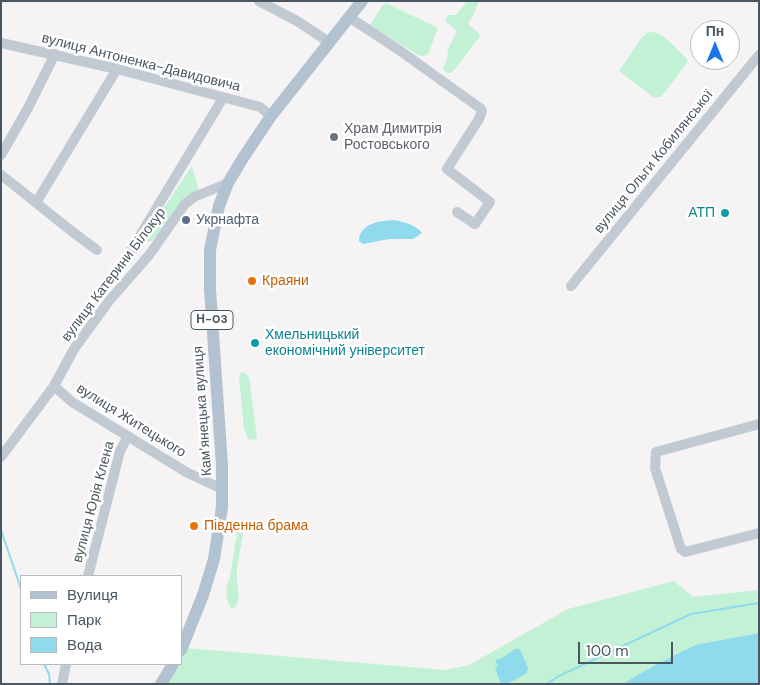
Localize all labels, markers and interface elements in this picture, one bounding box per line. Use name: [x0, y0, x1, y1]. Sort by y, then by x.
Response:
north arrow: [690, 20, 740, 70]
text: Пн: [706, 22, 724, 40]
street label: вулиця Антоненка-Давидовича: [40, 30, 242, 96]
street label: вулиця Ольги Кобилянської: [591, 87, 717, 237]
place label: Храм Димитрія Ростовського: [344, 121, 442, 154]
marker: Храм Димитрія Ростовського: [328, 131, 340, 143]
street label: вулиця Катерини Білокур: [58, 205, 170, 345]
place label: АТП: [688, 205, 715, 221]
marker: АТП: [719, 207, 731, 219]
place label: Укрнафта: [196, 212, 259, 228]
marker: Укрнафта: [180, 214, 192, 226]
place label: Краяни: [262, 273, 309, 289]
marker: Краяни: [246, 275, 258, 287]
road number: Н-03: [191, 310, 233, 330]
place label: Хмельницький економічний університет: [265, 327, 425, 360]
marker: Хмельницький економічний університет: [249, 337, 261, 349]
street label: Камʼянецька вулиця: [190, 345, 216, 477]
street label: вулиця Житецького: [73, 381, 189, 461]
street label: вулиця Юрія Клена: [70, 439, 118, 565]
place label: Південна брама: [204, 518, 308, 534]
marker: Південна брама: [188, 520, 200, 532]
legend: [20, 575, 182, 665]
text: Вулиця: [67, 585, 118, 605]
text: Парк: [67, 610, 101, 630]
scale bar: [580, 632, 675, 664]
text: Вода: [67, 635, 102, 655]
text: 100 m: [586, 641, 629, 661]

